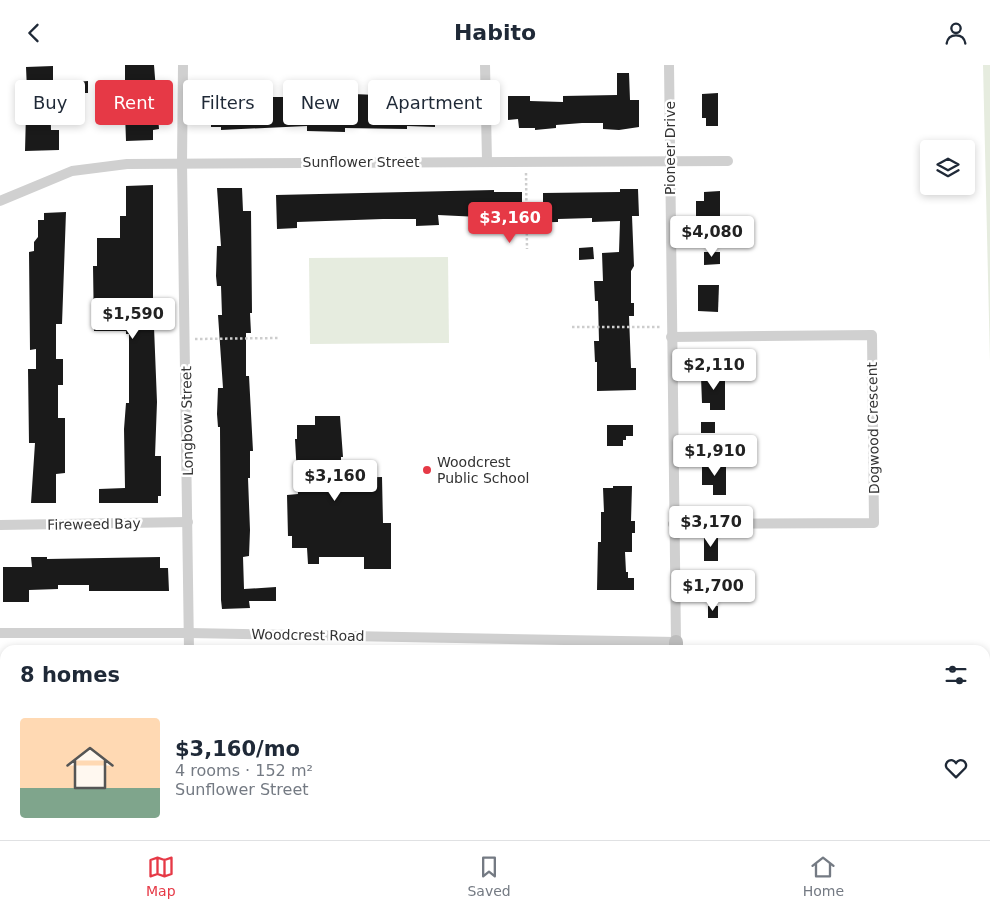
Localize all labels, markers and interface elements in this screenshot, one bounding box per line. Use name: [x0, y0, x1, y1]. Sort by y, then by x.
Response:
icon: back: [20, 19, 48, 47]
icon: person: [942, 19, 970, 47]
text: Habito: [454, 20, 536, 45]
chip: Buy: [15, 80, 85, 125]
chip: Rent: [95, 80, 173, 125]
chip: Filters: [183, 80, 273, 125]
chip: New: [283, 80, 358, 125]
chip: Apartment: [368, 80, 500, 125]
street label: Pioneer Drive: [662, 101, 678, 195]
map controls: [920, 140, 975, 195]
button: layers: [920, 140, 975, 195]
street label: Sunflower Street: [303, 154, 420, 170]
pin: $3,160: [469, 201, 551, 244]
text: $3,160: [479, 208, 541, 227]
pin: $4,080: [671, 215, 753, 258]
text: $4,080: [681, 222, 743, 241]
pin: $1,590: [92, 297, 174, 340]
text: $1,590: [102, 304, 164, 323]
pin: $2,110: [673, 349, 755, 391]
text: $2,110: [683, 355, 745, 374]
street label: Dogwood Crescent: [864, 361, 882, 494]
street label: Longbow Street: [178, 365, 196, 476]
pin: $1,910: [674, 435, 756, 477]
text: $1,910: [684, 441, 746, 460]
place label: Woodcrest Public School: [437, 454, 529, 486]
pin: $3,160: [294, 459, 376, 502]
marker: Woodcrest Public School: [421, 464, 433, 476]
text: $3,160: [304, 466, 366, 485]
pin: $3,170: [670, 505, 752, 548]
text: $3,170: [680, 512, 742, 531]
street label: Fireweed Bay: [47, 515, 141, 533]
pin: $1,700: [672, 569, 754, 612]
text: $1,700: [682, 576, 744, 595]
street label: Woodcrest Road: [251, 626, 365, 644]
icon: filters: [942, 661, 970, 689]
text: 8 homes: [20, 663, 120, 687]
text: $3,160/mo: [175, 737, 300, 761]
icon: home: [60, 738, 120, 798]
icon: heart: [942, 754, 970, 782]
text: 4 rooms · 152 m²: [175, 761, 313, 780]
text: Sunflower Street: [175, 780, 309, 799]
tab: Map: [146, 853, 176, 899]
tab: Saved: [467, 853, 511, 899]
tab: Home: [803, 853, 844, 899]

